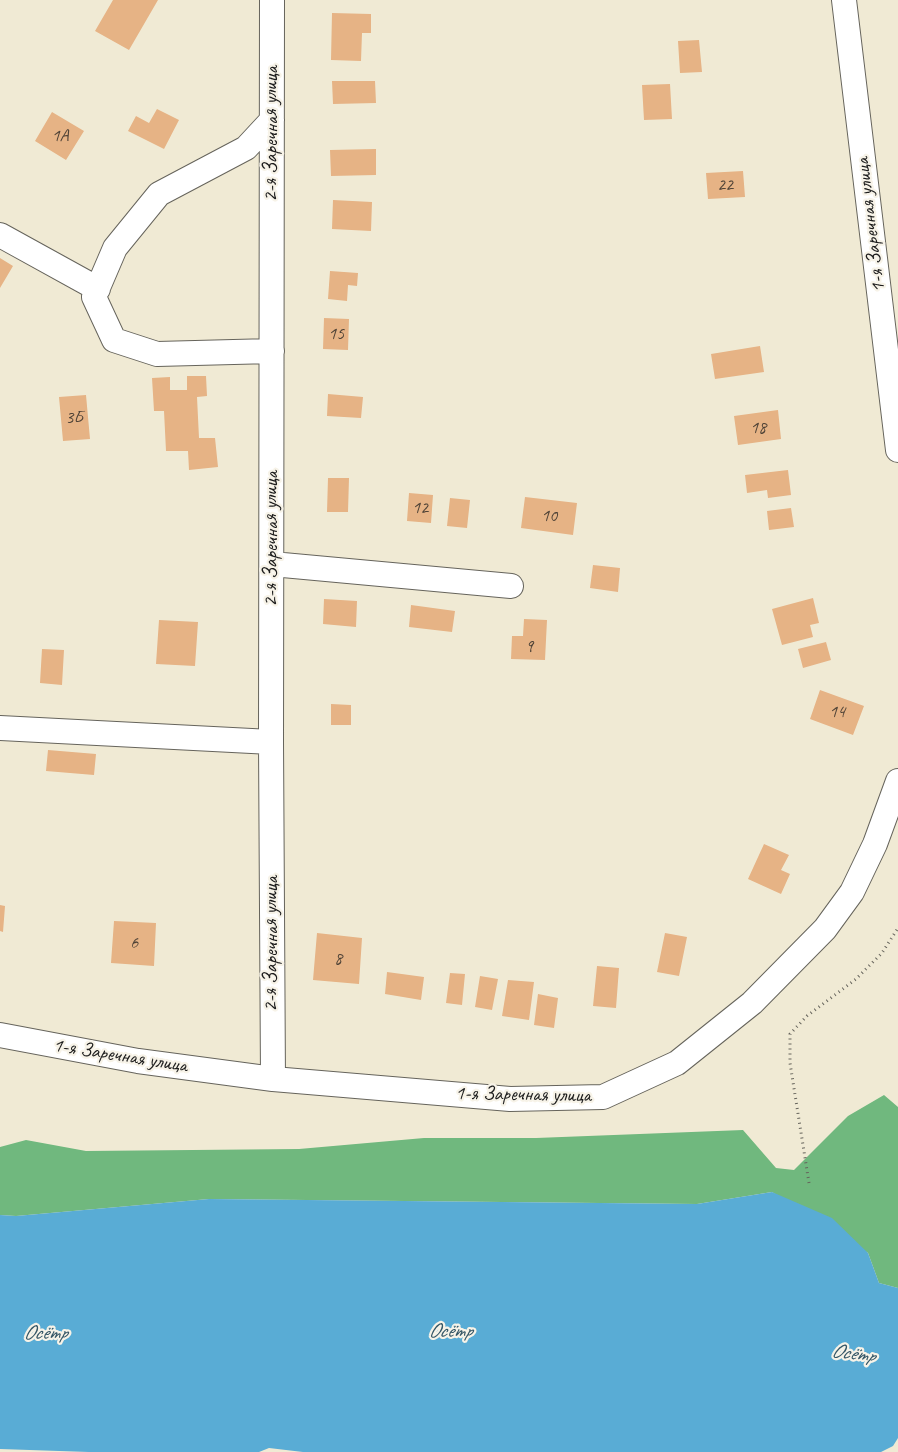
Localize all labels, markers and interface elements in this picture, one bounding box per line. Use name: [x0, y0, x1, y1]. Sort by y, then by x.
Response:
street label: 2-я Заречная улица: [260, 66, 284, 202]
house number: 1А: [51, 125, 69, 147]
street label: 1-я Заречная улица: [851, 156, 891, 294]
house number: 22: [717, 174, 733, 196]
house number: 15: [328, 323, 344, 345]
house number: 3Б: [65, 407, 83, 429]
house number: 18: [750, 417, 766, 439]
street label: 2-я Заречная улица: [260, 471, 284, 607]
house number: 12: [412, 497, 428, 519]
house number: 10: [541, 505, 557, 527]
house number: 9: [525, 636, 533, 658]
house number: 14: [829, 701, 845, 723]
street label: 2-я Заречная улица: [260, 876, 284, 1012]
house number: 6: [130, 932, 138, 954]
house number: 8: [334, 948, 342, 970]
street label: 1-я Заречная улица: [51, 1034, 189, 1078]
street label: 1-я Заречная улица: [455, 1082, 591, 1108]
water label: Осётр: [428, 1318, 472, 1344]
water label: Осётр: [23, 1320, 67, 1346]
water label: Осётр: [830, 1339, 876, 1369]

